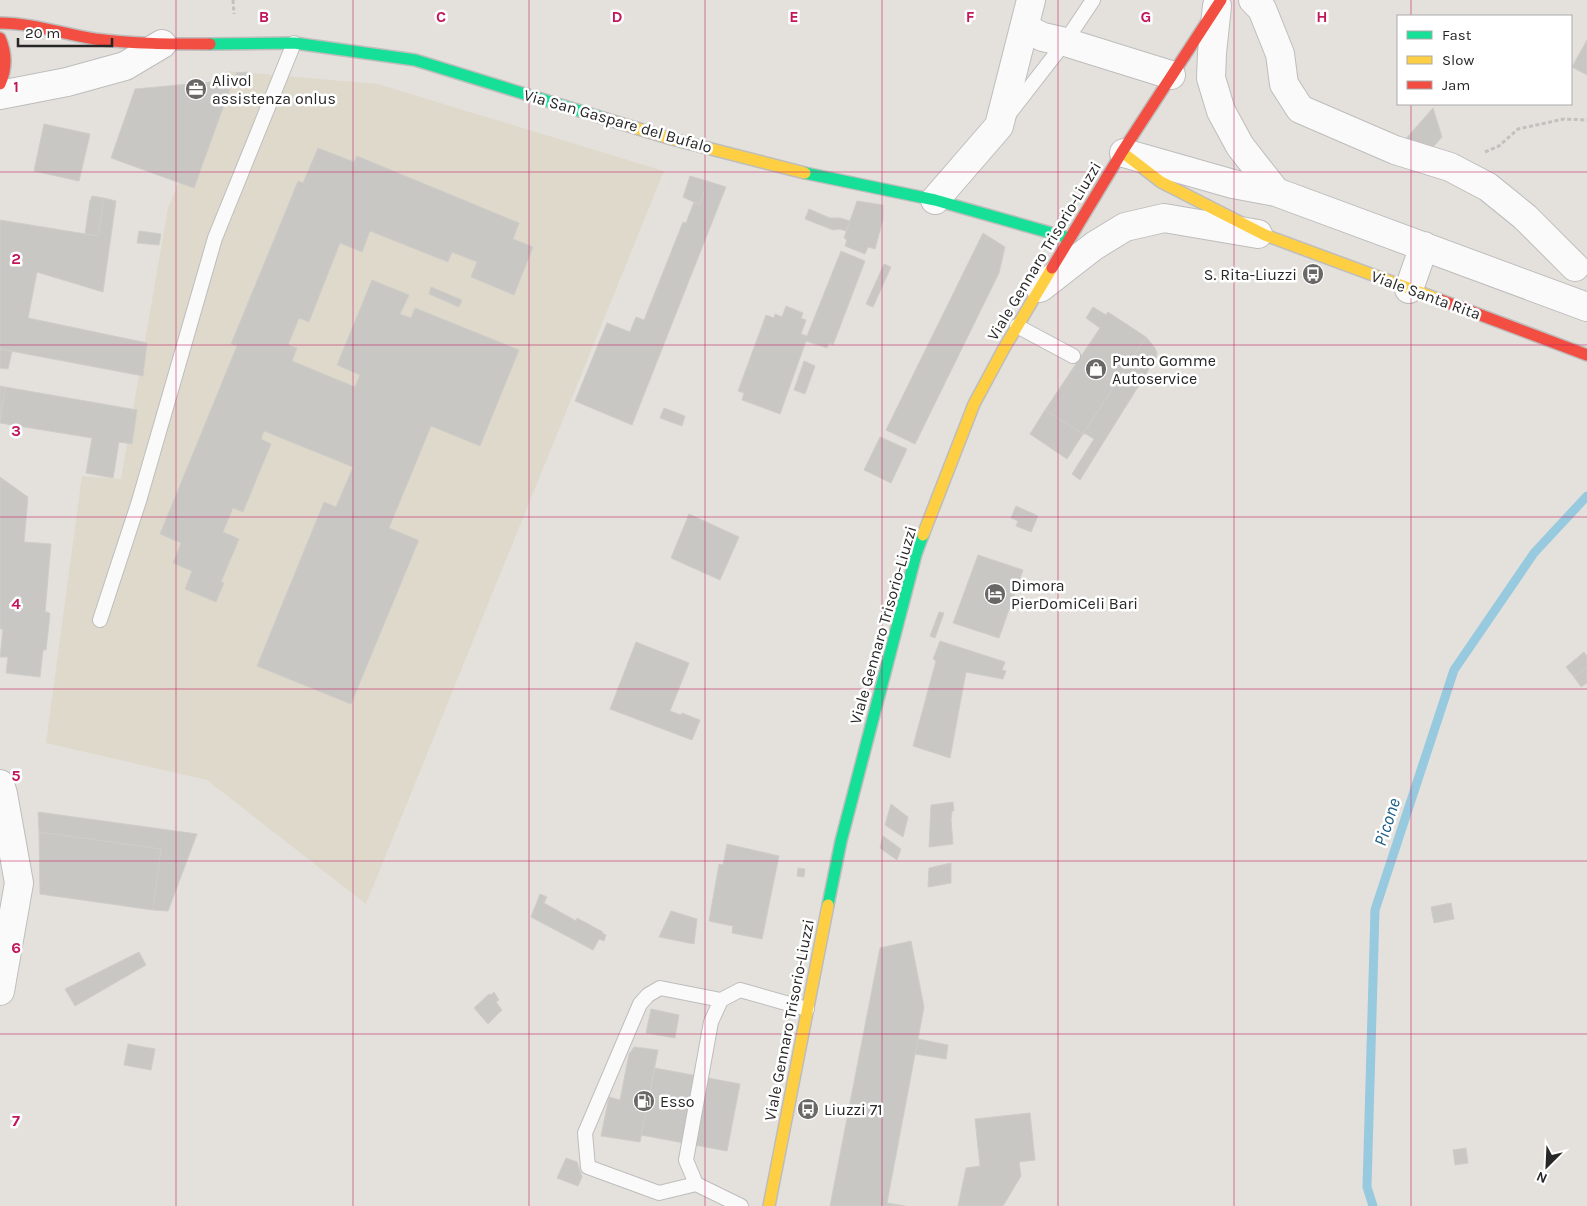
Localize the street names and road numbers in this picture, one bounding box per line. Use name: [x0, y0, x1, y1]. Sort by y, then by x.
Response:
street label: Via San Gaspare del Bufalo: [522, 85, 714, 157]
street label: Viale Gennaro Trisorio-Liuzzi: [983, 158, 1105, 344]
street label: Viale Santa Rita: [1369, 266, 1483, 324]
street label: Viale Gennaro Trisorio-Liuzzi: [846, 524, 920, 726]
street label: Viale Gennaro Trisorio-Liuzzi: [760, 917, 818, 1123]

